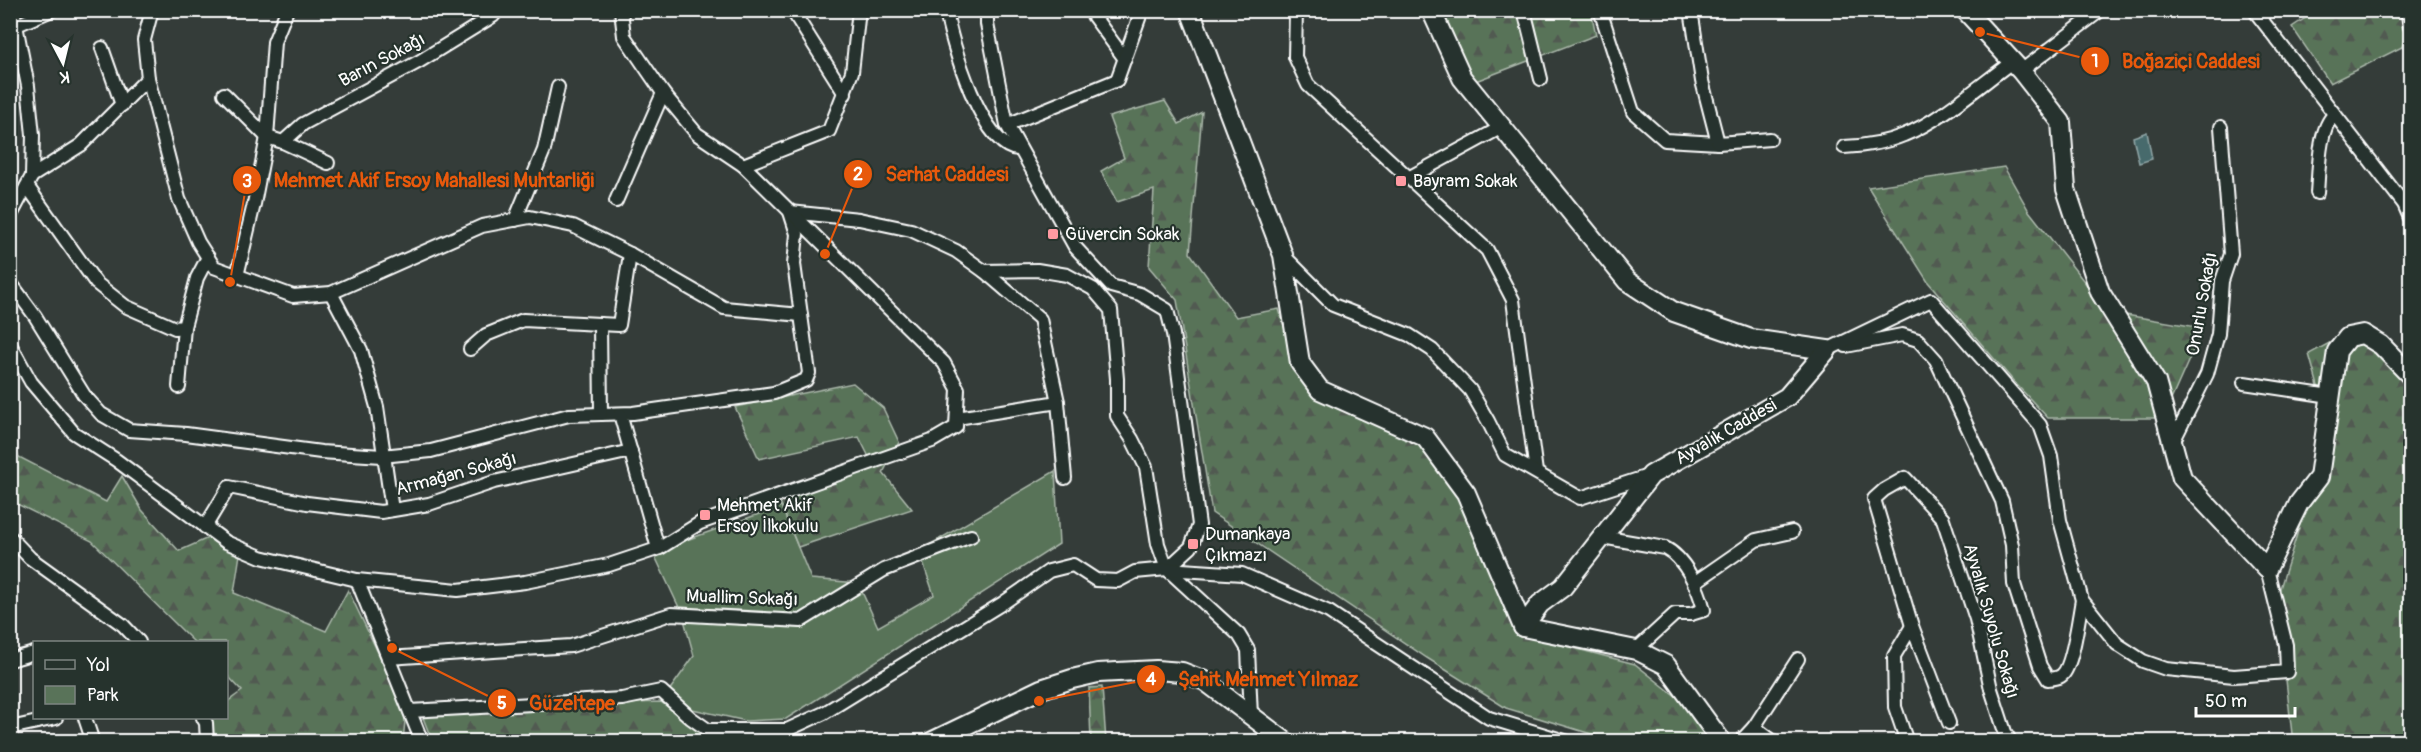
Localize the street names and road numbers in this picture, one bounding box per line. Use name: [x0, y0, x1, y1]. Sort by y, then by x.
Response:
street label: Barın Sokağı: [335, 28, 429, 92]
street label: Onurlu Sokağı: [2182, 250, 2222, 358]
street label: Ayvalık Caddesi: [1671, 394, 1781, 470]
street label: Armağan Sokağı: [393, 447, 519, 501]
street label: Ayvalık Suyolu Sokağı: [1958, 541, 2024, 701]
street label: Muallim Sokağı: [686, 585, 798, 611]

